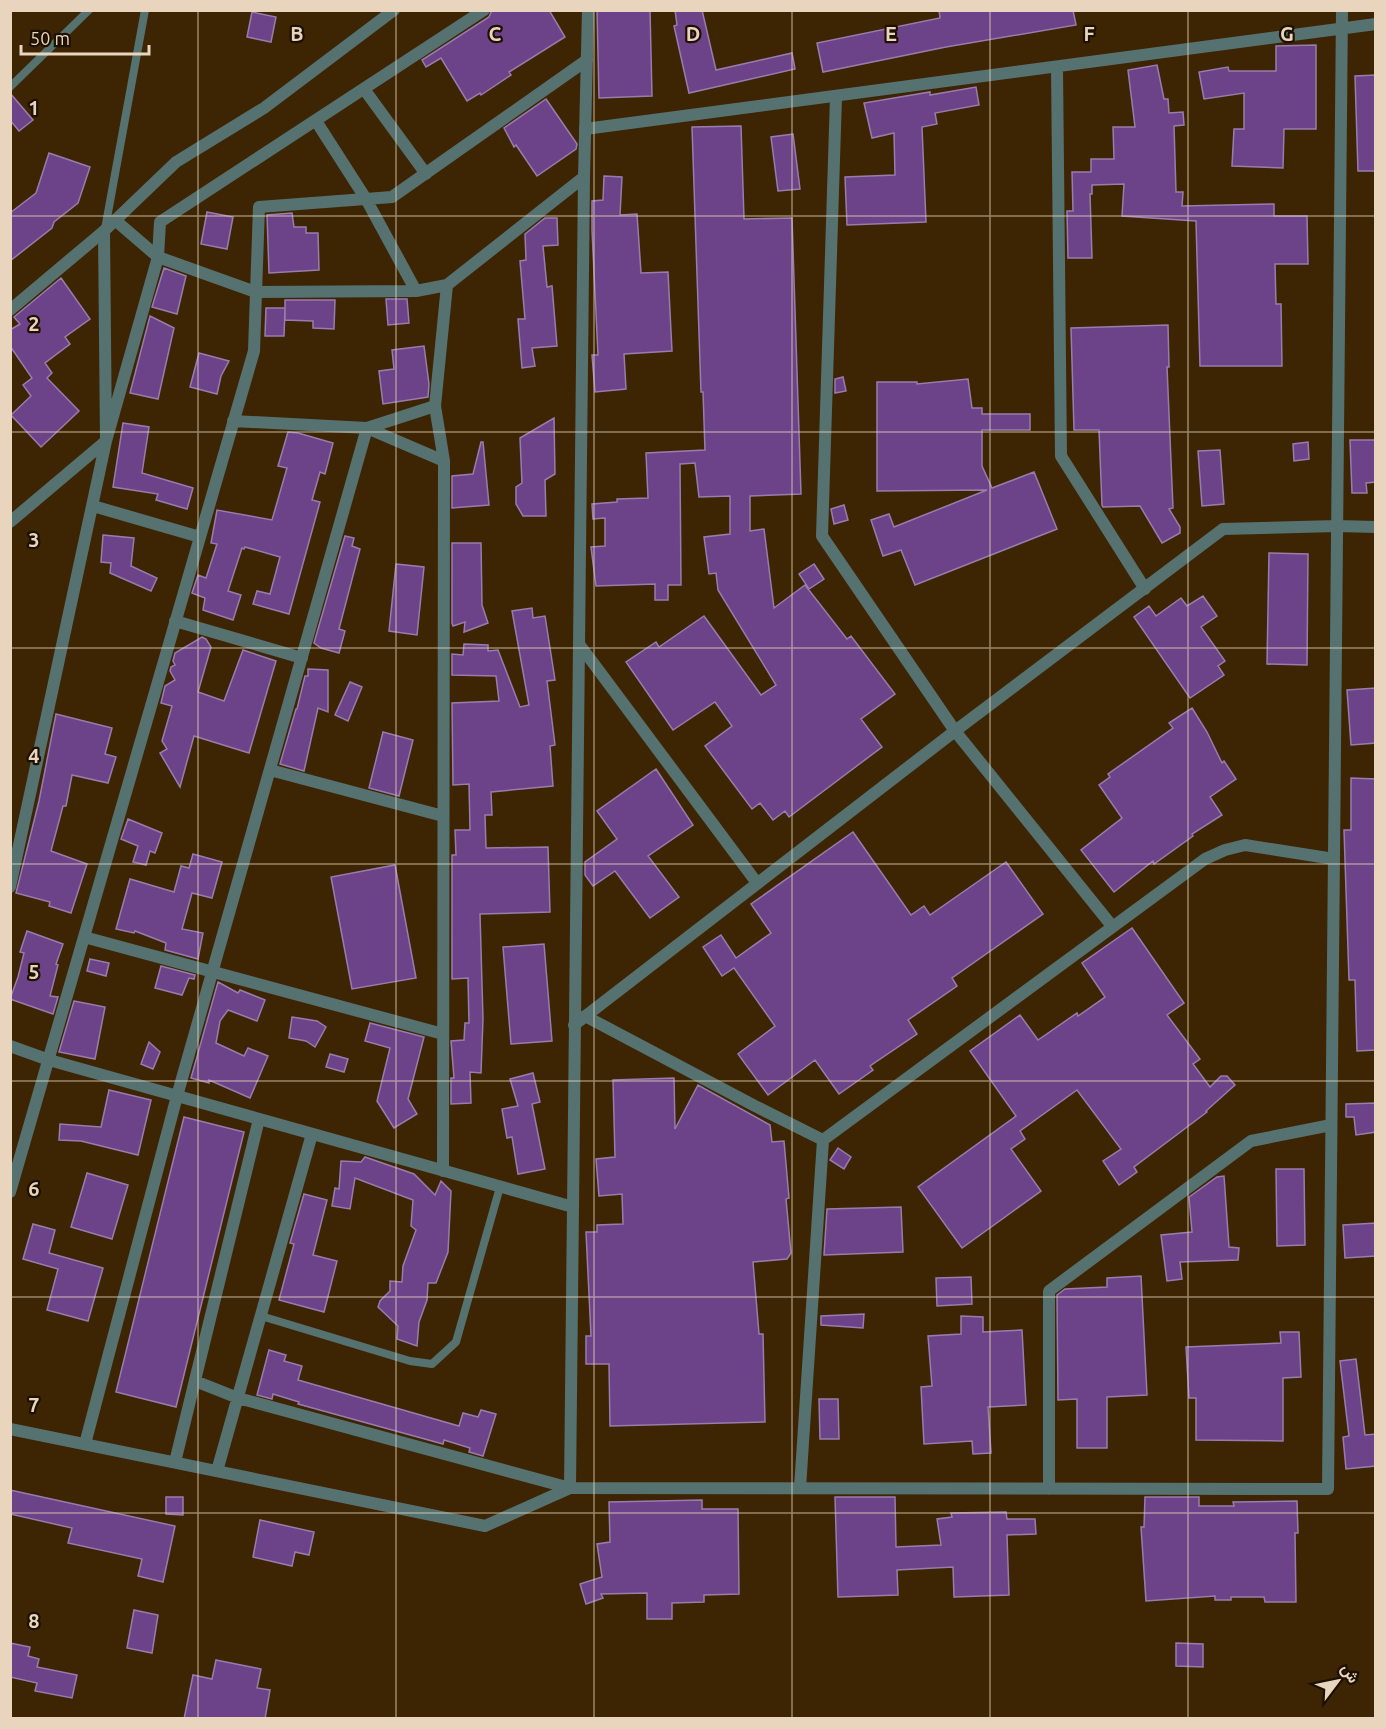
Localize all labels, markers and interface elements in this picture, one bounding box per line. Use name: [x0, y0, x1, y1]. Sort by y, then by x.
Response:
scale bar: [21, 18, 148, 56]
text: B: [290, 22, 304, 45]
text: C: [489, 22, 502, 45]
text: D: [686, 22, 700, 45]
text: E: [885, 22, 897, 45]
text: F: [1083, 22, 1095, 45]
text: G: [1280, 22, 1294, 45]
text: 50 m: [30, 28, 70, 48]
text: 1: [28, 96, 40, 119]
text: 2: [28, 312, 40, 335]
text: 3: [28, 528, 40, 551]
text: 4: [28, 744, 40, 767]
text: 5: [28, 960, 40, 983]
text: 6: [28, 1177, 40, 1200]
text: 7: [28, 1393, 40, 1416]
text: 8: [28, 1609, 40, 1632]
north arrow: [1308, 1651, 1368, 1711]
text: ش: [1337, 1660, 1363, 1687]

